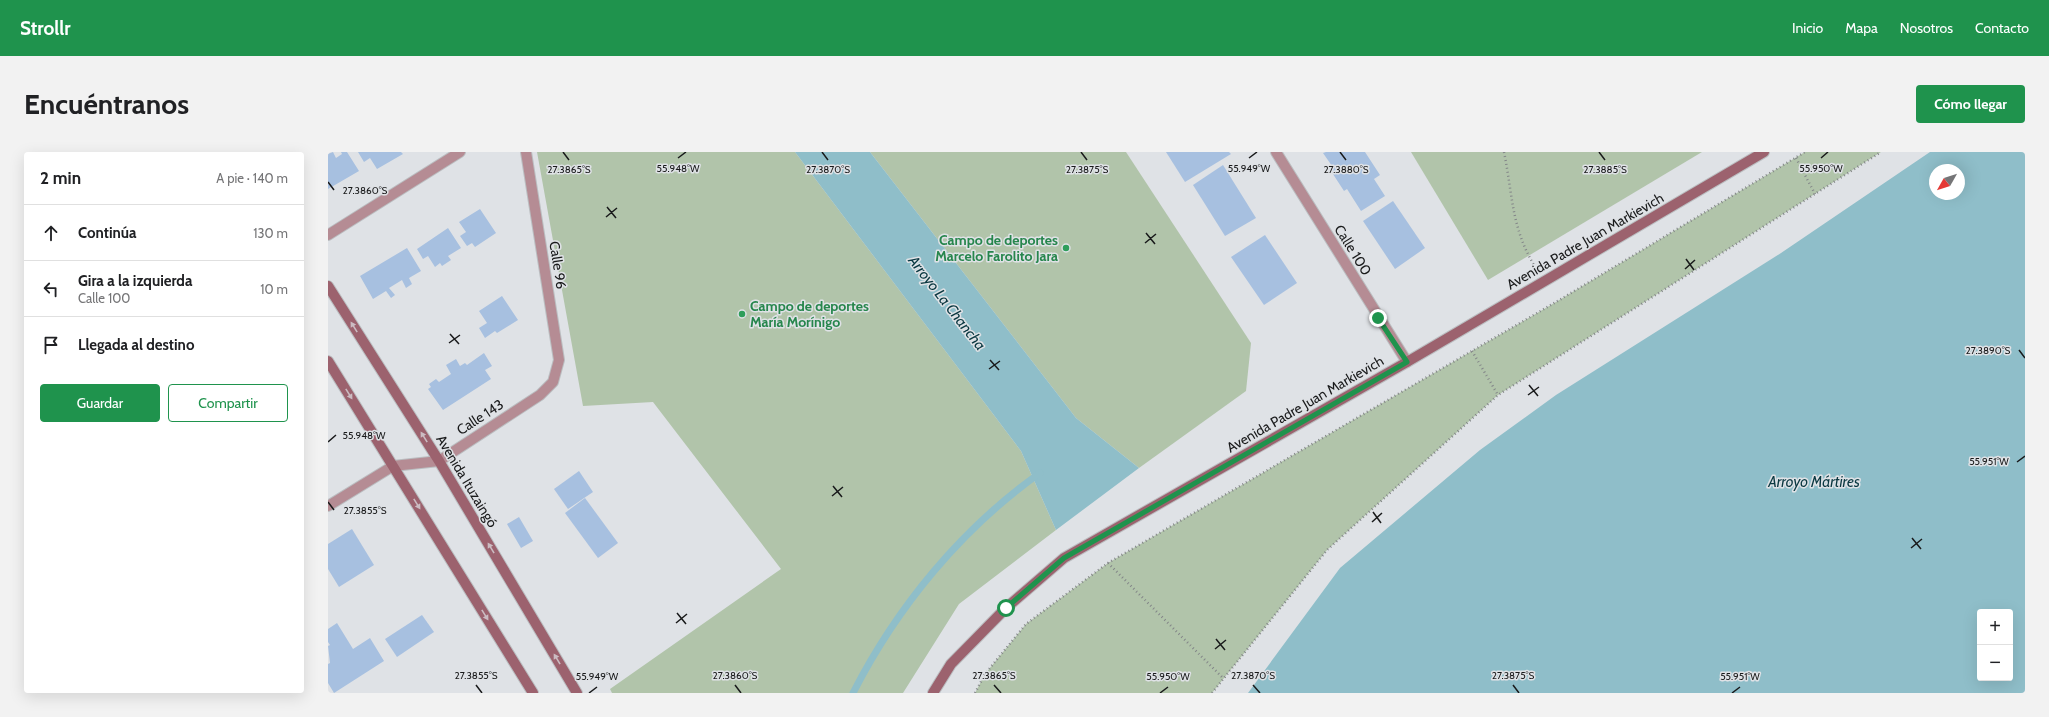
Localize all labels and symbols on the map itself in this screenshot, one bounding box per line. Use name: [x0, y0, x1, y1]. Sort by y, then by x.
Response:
text: 55.948°W: [657, 162, 700, 175]
text: 55.949°W: [1228, 162, 1271, 175]
text: 55.950°W: [1799, 162, 1843, 175]
text: 27.3865°S: [547, 163, 591, 176]
text: 27.3870°S: [806, 163, 850, 176]
text: 27.3875°S: [1066, 163, 1108, 176]
text: 27.3880°S: [1323, 163, 1369, 176]
text: 27.3885°S: [1583, 163, 1627, 176]
north arrow: [1929, 164, 1965, 200]
text: 27.3860°S: [343, 184, 388, 197]
street label: Avenida Padre Juan Markievich: [1503, 189, 1667, 293]
street label: Calle 100: [1330, 221, 1376, 279]
place label: Campo de deportes Marcelo Farolito Jara: [935, 231, 1058, 265]
street label: Calle 96: [545, 240, 571, 290]
marker: Campo de deportes Marcelo Farolito Jara: [1061, 243, 1071, 253]
water label: Arroyo La Chancha: [904, 251, 989, 354]
place label: Campo de deportes María Morínigo: [750, 297, 869, 331]
marker: Campo de deportes María Morínigo: [737, 309, 747, 319]
route end: [1369, 309, 1387, 327]
one-way arrow: [350, 322, 358, 332]
text: 27.3890°S: [1966, 344, 2011, 357]
street label: Avenida Padre Juan Markievich: [1223, 352, 1387, 456]
one-way arrow: [345, 388, 352, 400]
street label: Calle 143: [453, 395, 507, 439]
text: 55.948°W: [343, 429, 386, 442]
one-way arrow: [420, 431, 427, 442]
street label: Avenida Ituzaingó: [432, 431, 502, 531]
text: 55.951°W: [1969, 455, 2009, 468]
water label: Arroyo Mártires: [1767, 473, 1860, 491]
one-way arrow: [413, 499, 421, 509]
text: 27.3855°S: [343, 504, 387, 517]
one-way arrow: [487, 542, 494, 554]
route start: [997, 599, 1015, 617]
one-way arrow: [481, 610, 489, 620]
one-way arrow: [554, 654, 561, 665]
text: 27.3855°S: [454, 669, 498, 682]
text: 27.3860°S: [713, 669, 758, 682]
text: 27.3865°S: [972, 669, 1016, 682]
text: 27.3870°S: [1231, 669, 1275, 682]
text: 27.3875°S: [1492, 669, 1534, 682]
text: 55.949°W: [576, 670, 619, 683]
text: 55.950°W: [1146, 670, 1190, 683]
text: 55.951°W: [1720, 670, 1760, 683]

